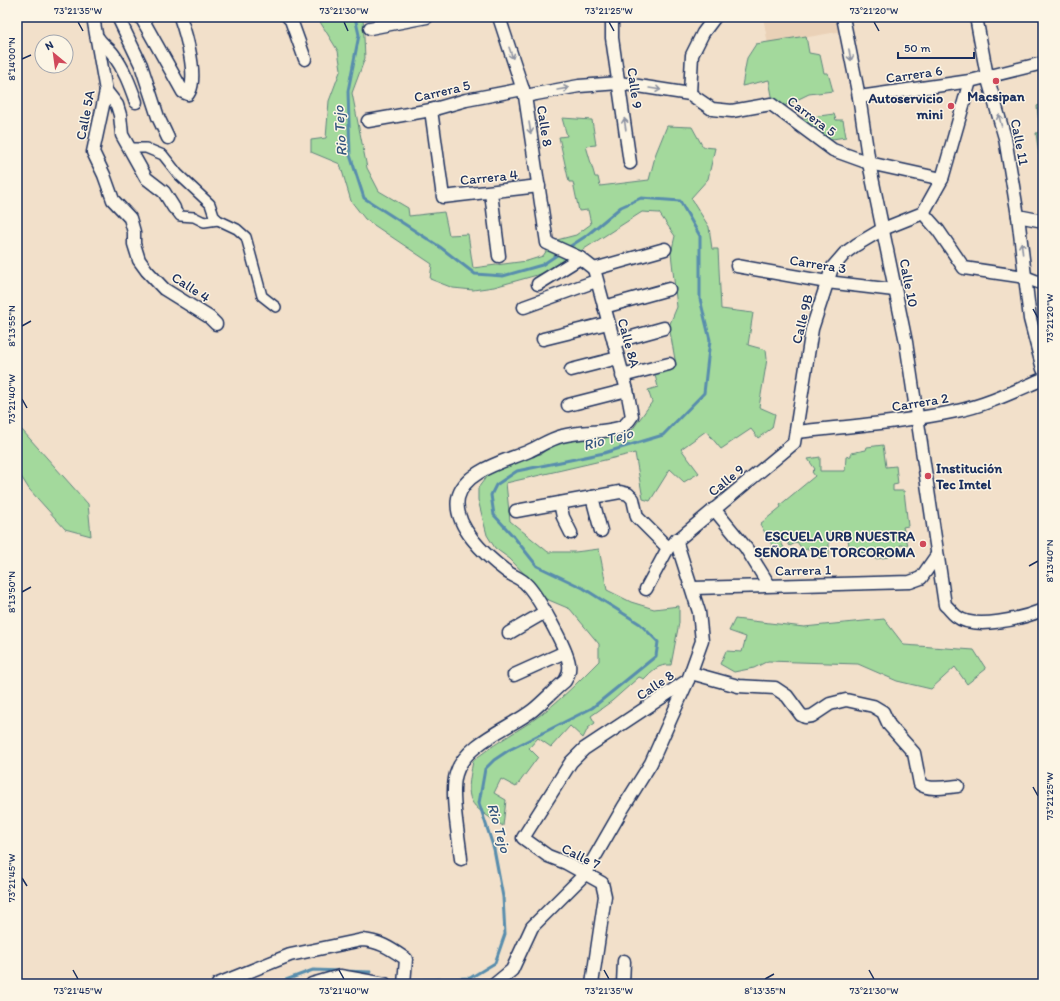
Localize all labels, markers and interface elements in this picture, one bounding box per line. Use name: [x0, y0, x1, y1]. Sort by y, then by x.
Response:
text: 73°21'35"W: [54, 4, 102, 17]
text: 73°21'30"W: [320, 4, 369, 17]
text: 73°21'25"W: [585, 4, 633, 17]
text: 73°21'20"W: [850, 4, 899, 17]
north arrow: [34, 34, 74, 74]
scale bar: [898, 34, 974, 60]
text: 8°14'00"N: [5, 37, 18, 81]
text: N: [43, 38, 56, 53]
text: 50 m: [904, 41, 930, 55]
one-way arrow: [508, 46, 515, 59]
one-way arrow: [847, 48, 855, 61]
street label: Carrera 6: [885, 62, 944, 87]
street label: Calle 9: [623, 66, 646, 110]
marker: Macsipan: [991, 76, 1001, 86]
street label: Carrera 5: [412, 77, 472, 106]
one-way arrow: [557, 85, 570, 93]
one-way arrow: [648, 85, 661, 93]
place label: Macsipan: [967, 88, 1025, 105]
street label: Calle 5A: [72, 89, 99, 141]
place label: Autoservicio mini: [867, 90, 943, 123]
street label: Carrera 5: [784, 92, 840, 140]
marker: Autoservicio mini: [946, 101, 956, 111]
water label: Rio Tejo: [329, 104, 351, 157]
street label: Calle 8: [533, 104, 556, 148]
one-way arrow: [996, 113, 1004, 126]
street label: Calle 11: [1007, 117, 1032, 167]
one-way arrow: [621, 118, 629, 131]
one-way arrow: [526, 121, 534, 134]
street label: Carrera 4: [459, 166, 519, 189]
one-way arrow: [1018, 242, 1026, 255]
street label: Carrera 3: [788, 252, 848, 277]
street label: Calle 10: [895, 257, 922, 309]
street label: Calle 4: [168, 269, 214, 306]
street label: Calle 9B: [788, 293, 817, 346]
text: 73°21'20"W: [1043, 293, 1056, 342]
text: 8°13'55"N: [5, 305, 18, 347]
street label: Calle 8A: [614, 316, 643, 370]
text: 73°21'40"W: [5, 374, 18, 424]
street label: Carrera 2: [891, 390, 950, 415]
water label: Rio Tejo: [581, 423, 636, 454]
place label: Institución Tec Imtel: [935, 460, 1002, 493]
street label: Calle 9: [705, 461, 748, 500]
marker: Institución Tec Imtel: [923, 471, 933, 481]
place label: ESCUELA URB NUESTRA SEÑORA DE TORCOROMA: [754, 528, 916, 561]
marker: ESCUELA URB NUESTRA SEÑORA DE TORCOROMA: [918, 539, 928, 549]
text: 8°13'40"N: [1043, 539, 1056, 582]
street label: Carrera 1: [775, 562, 832, 579]
text: 8°13'50"N: [5, 571, 18, 613]
street label: Calle 8: [633, 667, 678, 704]
text: 73°21'25"W: [1043, 772, 1056, 820]
water label: Rio Tejo: [483, 801, 515, 856]
street label: Calle 7: [559, 840, 603, 873]
text: 73°21'45"W: [5, 853, 18, 902]
text: 73°21'45"W: [54, 984, 103, 997]
text: 73°21'40"W: [319, 984, 369, 997]
text: 73°21'35"W: [585, 984, 633, 997]
text: 8°13'35"N: [744, 984, 786, 997]
text: 73°21'30"W: [850, 984, 899, 997]

